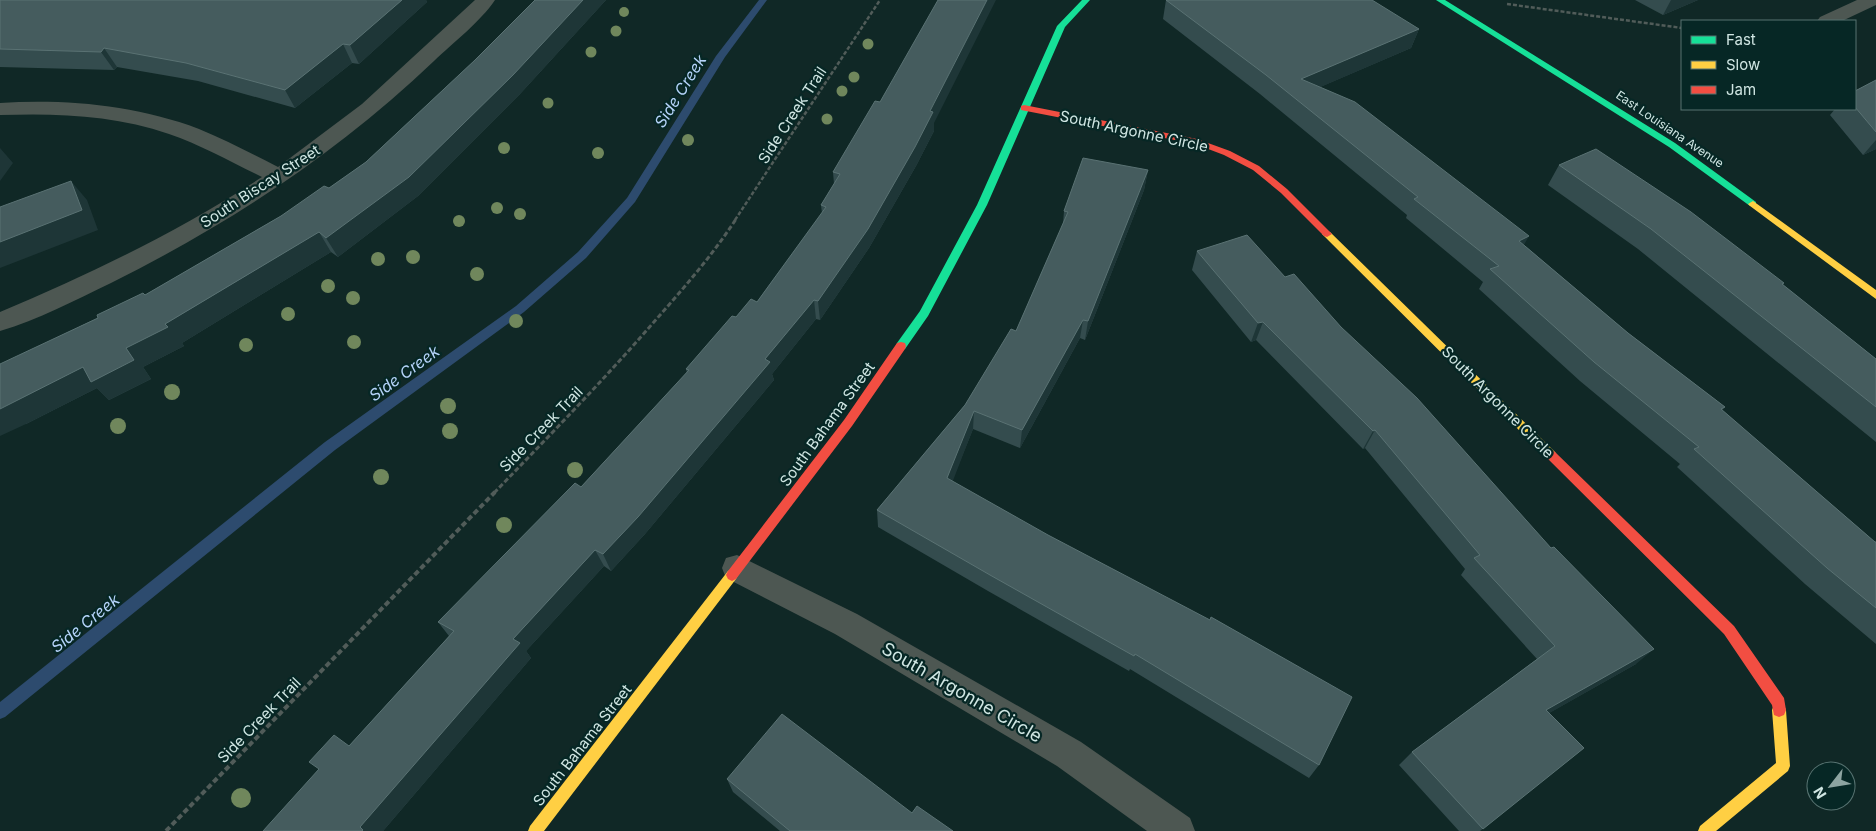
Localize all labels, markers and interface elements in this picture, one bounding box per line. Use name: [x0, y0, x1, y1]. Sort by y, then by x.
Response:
legend: [1681, 20, 1856, 110]
text: Fast: [1726, 30, 1756, 49]
water label: Side Creek: [650, 51, 710, 131]
text: Slow: [1726, 55, 1760, 74]
street label: Side Creek Trail: [754, 63, 830, 167]
text: Jam: [1726, 80, 1756, 99]
street label: East Louisiana Avenue: [1613, 87, 1727, 171]
street label: South Argonne Circle: [1058, 106, 1210, 156]
street label: South Biscay Street: [197, 140, 323, 232]
water label: Side Creek: [365, 341, 443, 405]
street label: South Argonne Circle: [1438, 342, 1558, 462]
street label: South Bahama Street: [775, 358, 879, 490]
street label: Side Creek Trail: [495, 382, 587, 476]
water label: Side Creek: [47, 589, 123, 657]
street label: South Argonne Circle: [878, 638, 1046, 746]
street label: Side Creek Trail: [213, 673, 305, 767]
street label: South Bahama Street: [529, 680, 635, 810]
north arrow: [1806, 761, 1856, 811]
text: N: [1809, 784, 1829, 802]

